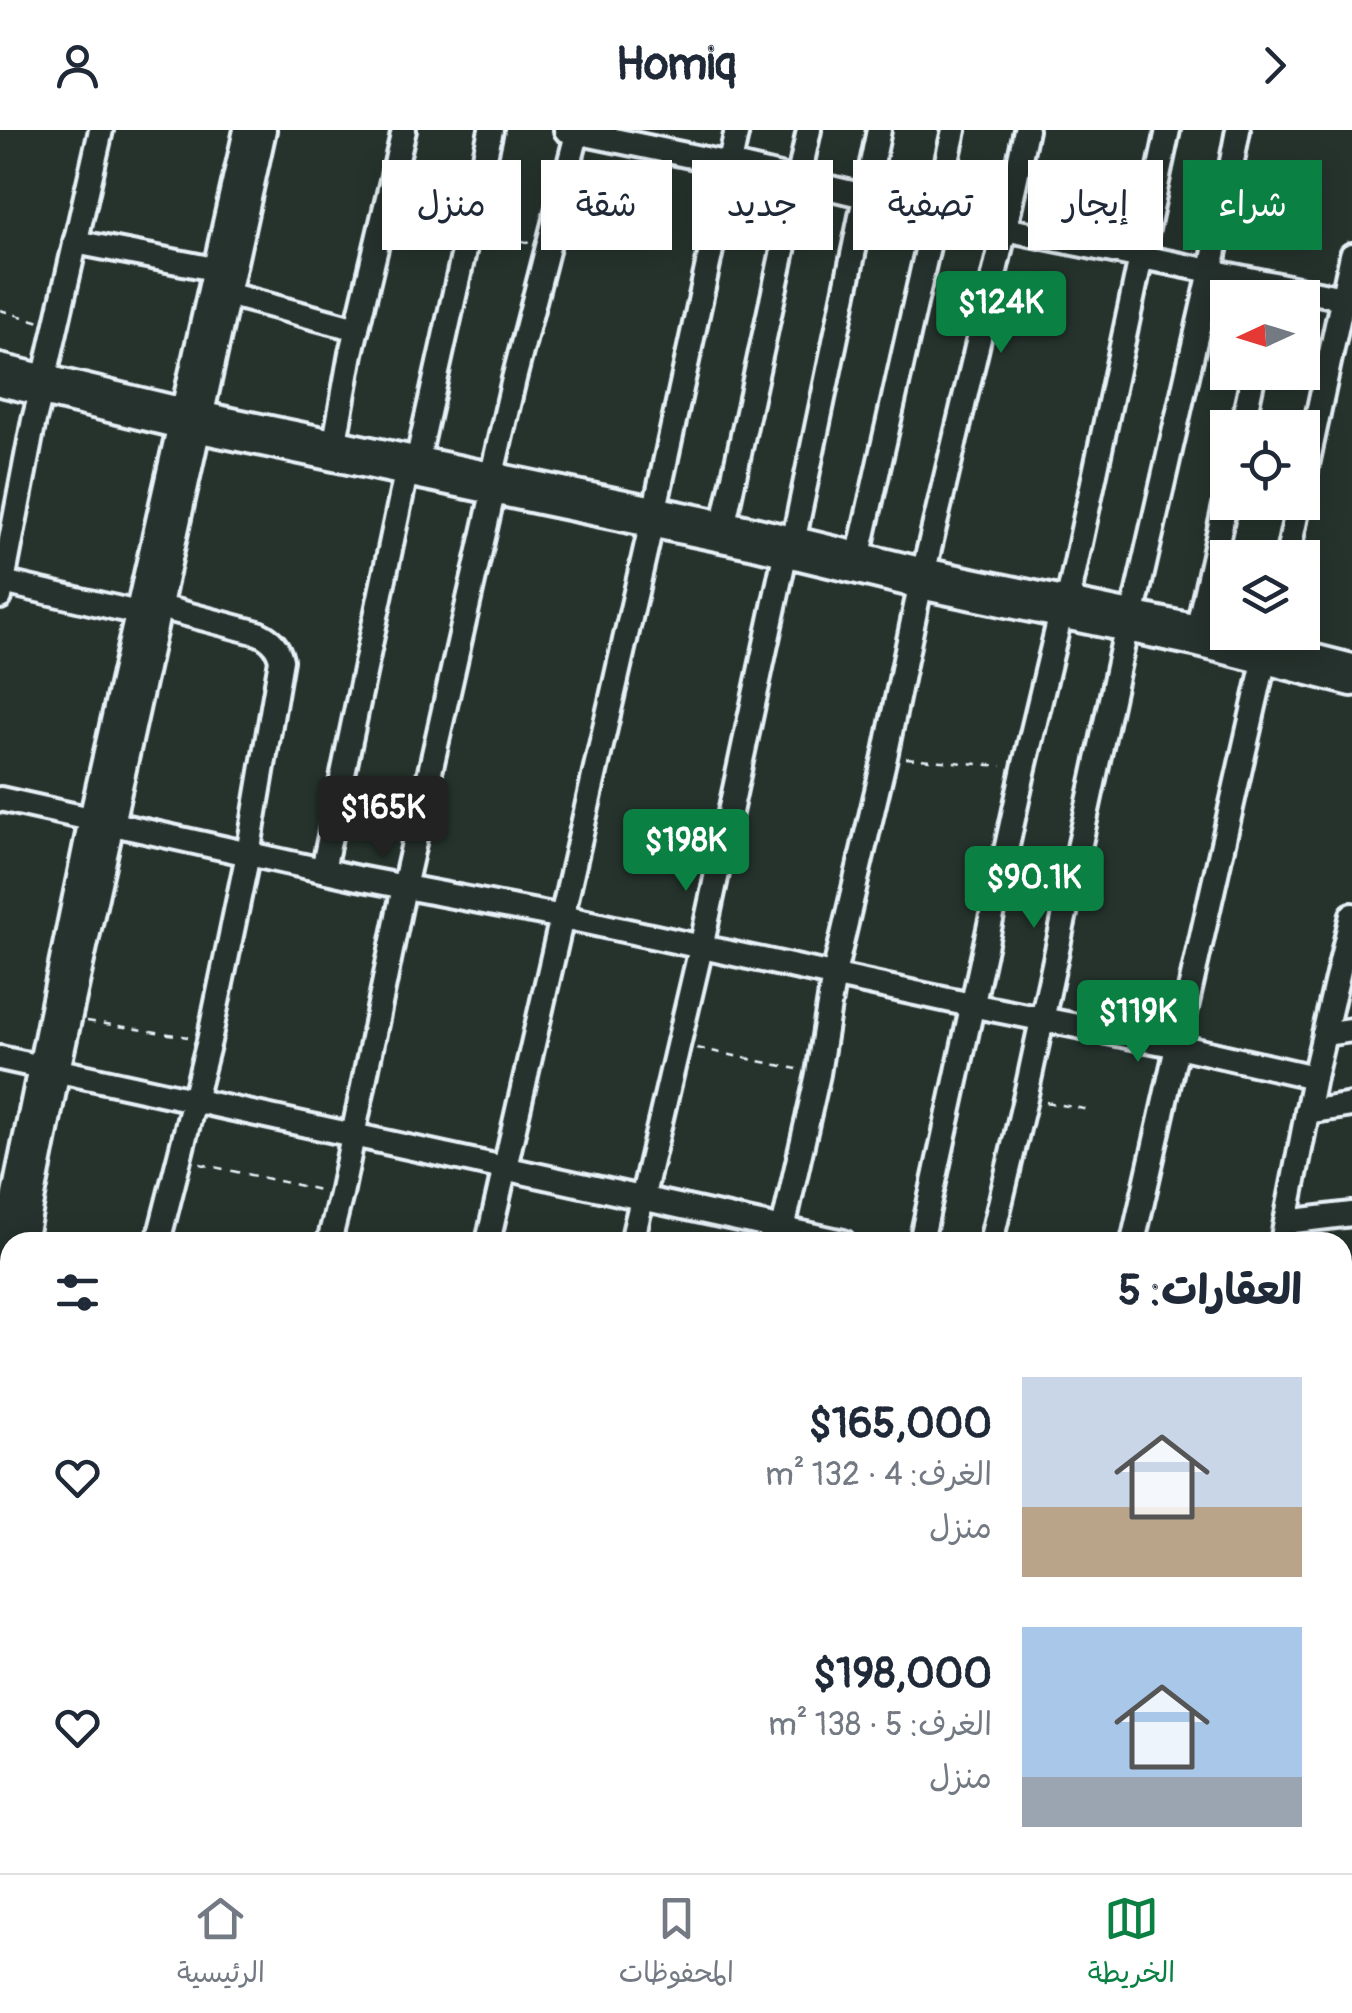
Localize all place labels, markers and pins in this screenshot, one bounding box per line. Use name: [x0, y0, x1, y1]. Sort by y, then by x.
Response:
pin: $124K: [931, 271, 1071, 356]
pin: $165K: [313, 776, 453, 861]
pin: $198K: [616, 809, 756, 894]
pin: $90.1K: [953, 846, 1115, 931]
pin: $119K: [1068, 980, 1208, 1065]

